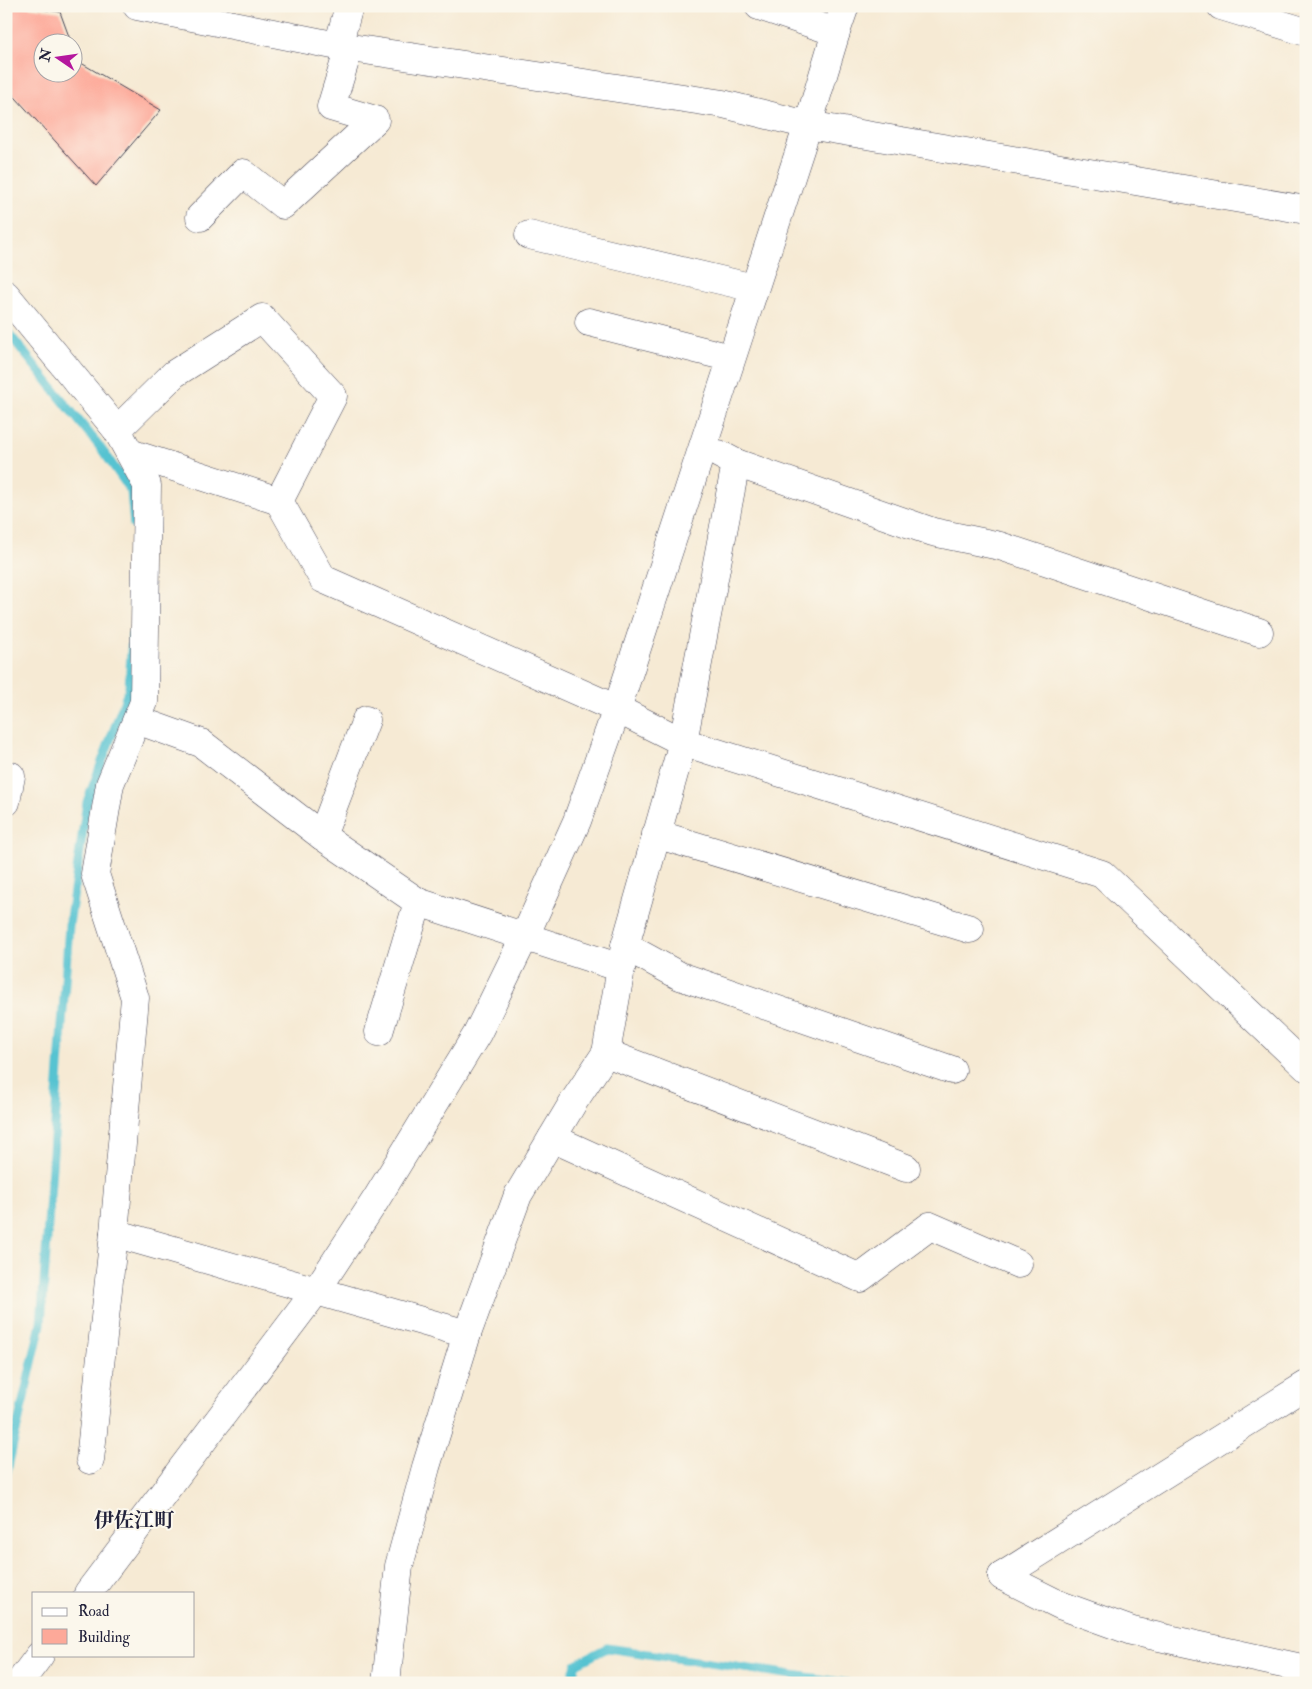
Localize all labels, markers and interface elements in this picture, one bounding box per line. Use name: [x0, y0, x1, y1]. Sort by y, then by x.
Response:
north arrow: [32, 32, 82, 82]
text: N: [36, 47, 56, 64]
district label: 伊佐江町: [94, 1508, 175, 1533]
legend: [32, 1592, 195, 1656]
text: Road: [78, 1602, 110, 1621]
text: Building: [78, 1628, 130, 1647]

